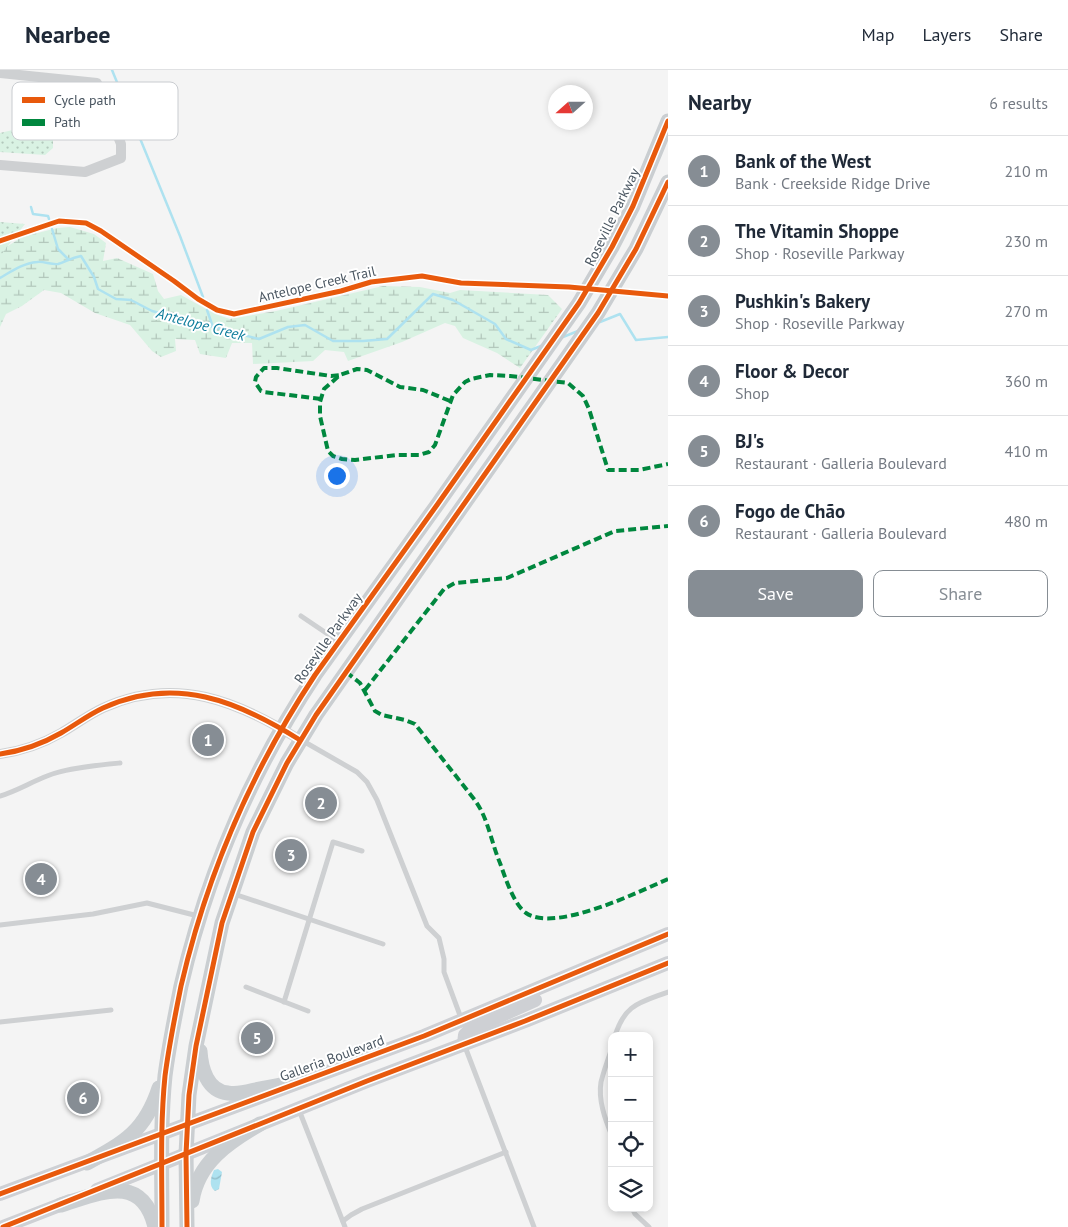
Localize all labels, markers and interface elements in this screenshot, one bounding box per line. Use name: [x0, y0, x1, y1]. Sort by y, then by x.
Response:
text: Nearbee: [25, 19, 110, 50]
text: Map: [862, 23, 894, 46]
text: Layers: [922, 23, 971, 46]
text: Share: [999, 23, 1043, 46]
legend: [12, 82, 178, 140]
north arrow: [548, 85, 593, 130]
text: Nearby: [688, 89, 751, 116]
text: Cycle path: [54, 91, 116, 109]
text: 6 results: [989, 93, 1048, 113]
text: Path: [54, 113, 81, 131]
text: Bank of the West: [735, 149, 871, 173]
text: 1: [699, 161, 709, 181]
text: 210 m: [1005, 161, 1048, 181]
street label: Roseville Parkway: [580, 165, 644, 269]
text: Bank · Creekside Ridge Drive: [735, 173, 930, 193]
text: The Vitamin Shoppe: [735, 219, 899, 243]
text: 2: [699, 231, 709, 251]
text: 230 m: [1005, 231, 1048, 251]
text: Shop · Roseville Parkway: [735, 243, 904, 263]
street label: Antelope Creek Trail: [257, 262, 377, 306]
text: Pushkin's Bakery: [735, 289, 870, 313]
text: 3: [699, 301, 709, 321]
text: 270 m: [1005, 301, 1048, 321]
water label: Antelope Creek: [154, 303, 249, 345]
text: Shop · Roseville Parkway: [735, 313, 904, 333]
text: Floor & Decor: [735, 359, 849, 383]
text: 4: [699, 371, 709, 391]
text: 360 m: [1005, 371, 1048, 391]
text: Shop: [735, 383, 769, 403]
text: BJ's: [735, 429, 764, 453]
text: 5: [699, 441, 709, 461]
text: 410 m: [1005, 441, 1048, 461]
text: Restaurant · Galleria Boulevard: [735, 453, 947, 473]
your location: [324, 463, 350, 489]
text: Fogo de Chão: [735, 499, 845, 523]
text: 6: [699, 511, 709, 531]
text: 480 m: [1005, 511, 1048, 531]
text: Restaurant · Galleria Boulevard: [735, 523, 947, 543]
button: Save: [688, 570, 863, 617]
button: Share: [873, 570, 1048, 617]
street label: Roseville Parkway: [290, 589, 366, 687]
pin: 1: [192, 721, 224, 759]
pin: 2: [305, 784, 337, 822]
pin: 3: [275, 836, 307, 874]
pin: 4: [25, 860, 57, 898]
pin: 5: [241, 1019, 273, 1057]
street label: Galleria Boulevard: [277, 1031, 387, 1085]
map controls: [608, 1032, 653, 1212]
button: +: [608, 1032, 653, 1077]
button: −: [608, 1077, 653, 1122]
pin: 6: [67, 1079, 99, 1117]
button: locate: [608, 1122, 653, 1167]
button: layers: [608, 1167, 653, 1212]

